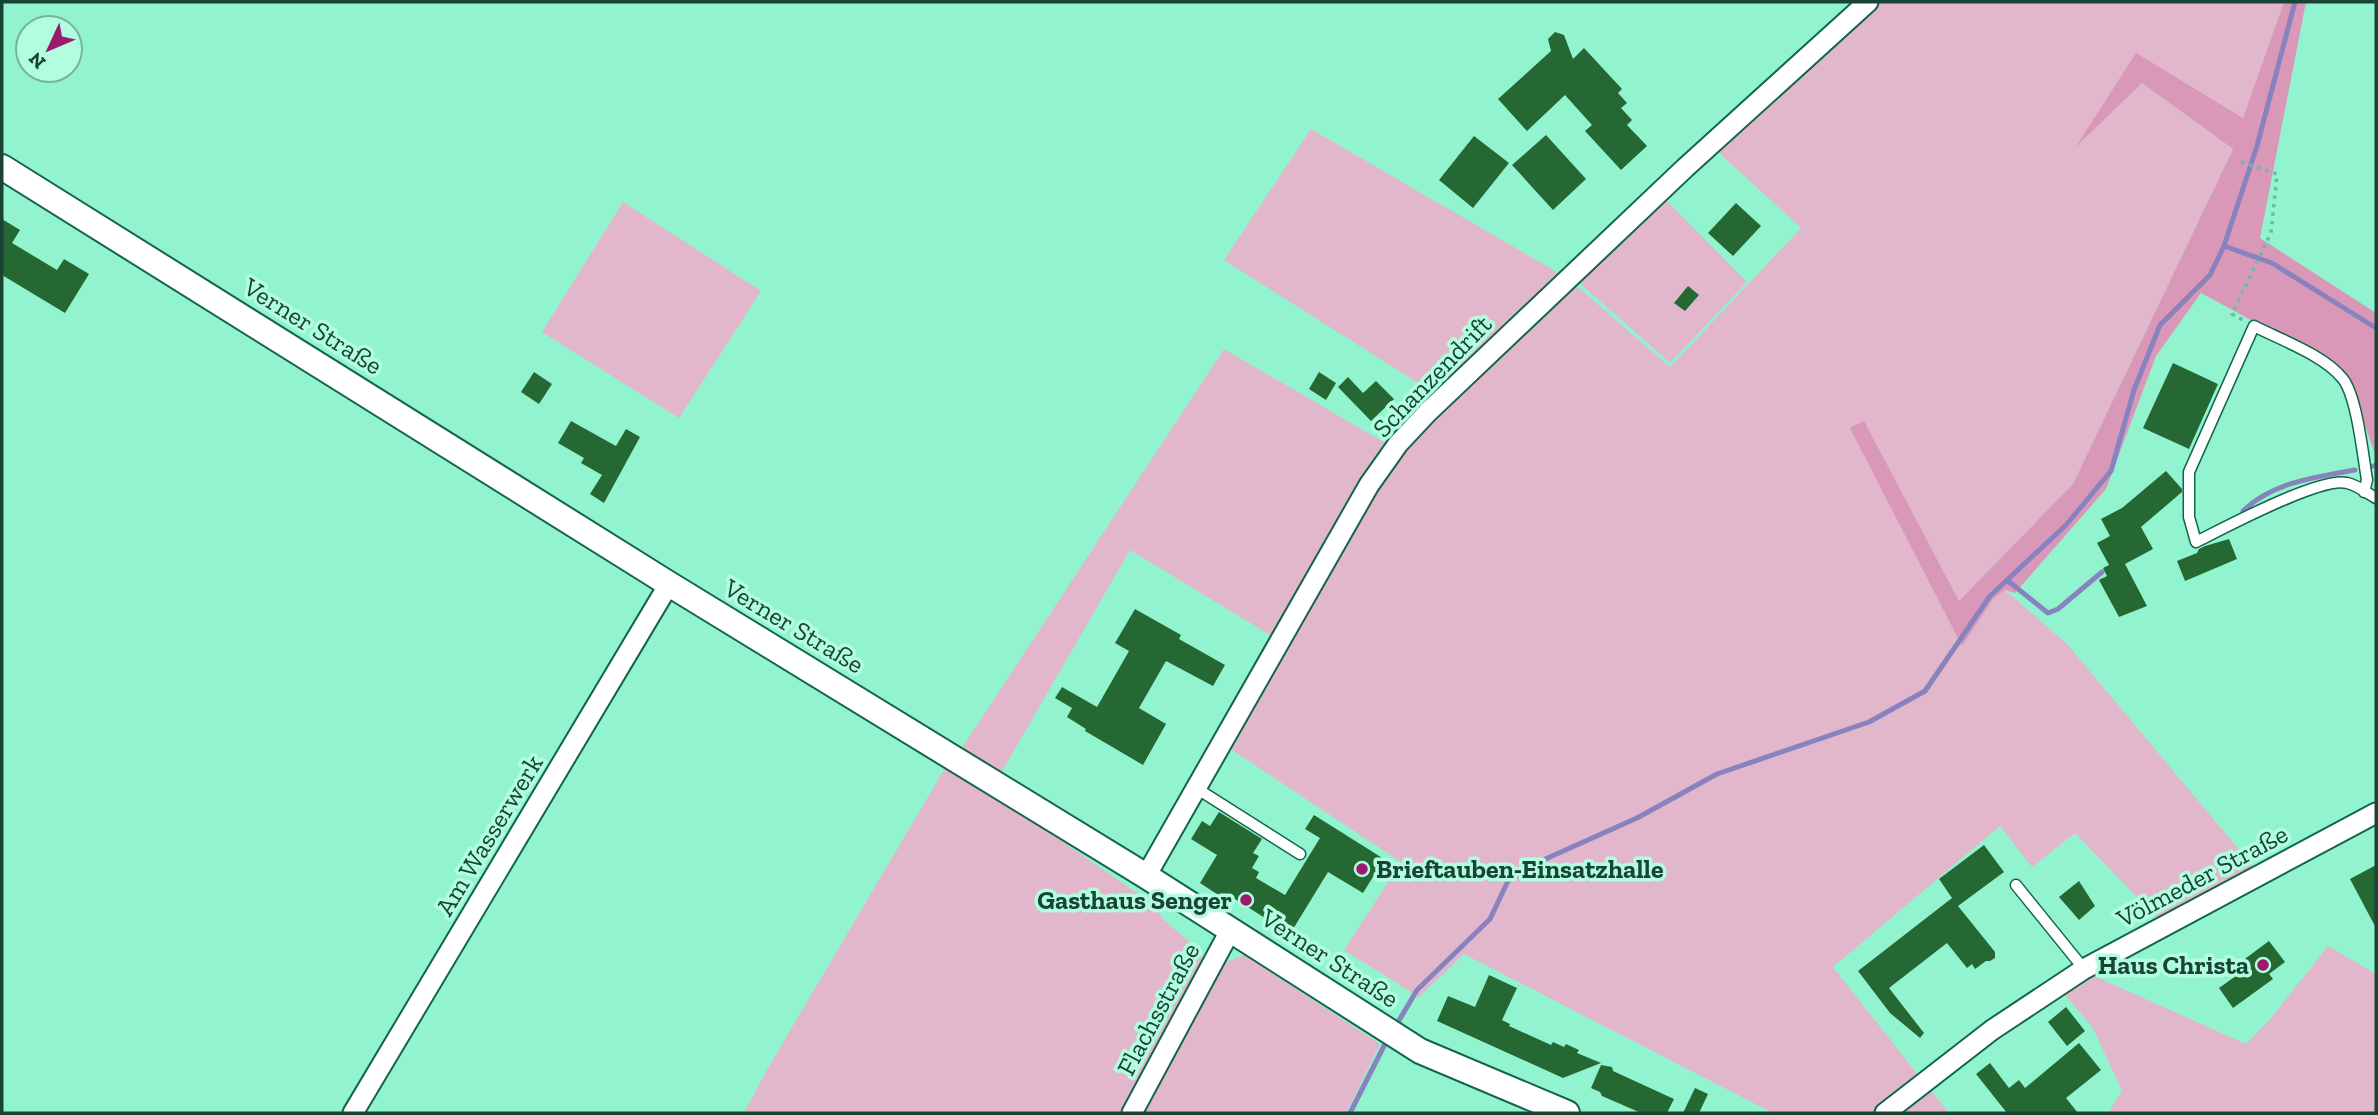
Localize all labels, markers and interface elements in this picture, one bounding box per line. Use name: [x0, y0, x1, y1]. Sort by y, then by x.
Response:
north arrow: [14, 14, 84, 84]
text: N: [24, 47, 50, 74]
street label: Verner Straße: [237, 270, 388, 381]
street label: Schanzendrift: [1366, 308, 1498, 444]
street label: Verner Straße: [717, 571, 870, 680]
street label: Am Wasserwerk: [428, 748, 550, 921]
street label: Völmeder Straße: [2110, 817, 2293, 935]
place label: Brieftauben-Einsatzhalle: [1376, 853, 1664, 885]
marker: Brieftauben-Einsatzhalle: [1354, 861, 1370, 877]
place label: Gasthaus Senger: [1037, 884, 1232, 916]
marker: Gasthaus Senger: [1238, 892, 1254, 908]
street label: Verner Straße: [1254, 901, 1405, 1014]
street label: Flachsstraße: [1110, 937, 1206, 1081]
place label: Haus Christa: [2098, 949, 2249, 981]
marker: Haus Christa: [2255, 957, 2271, 973]

